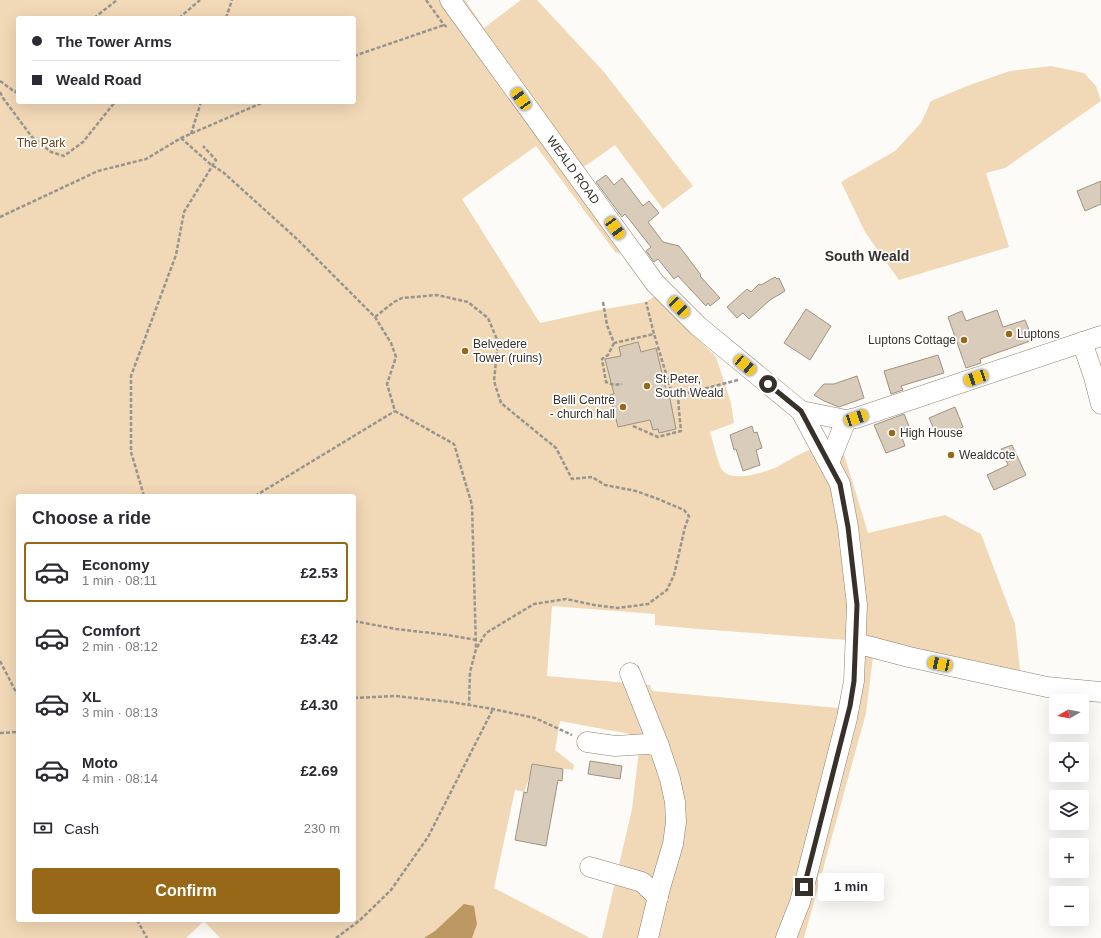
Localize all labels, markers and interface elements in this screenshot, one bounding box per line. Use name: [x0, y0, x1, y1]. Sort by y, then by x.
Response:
text: The Tower Arms: [56, 33, 172, 50]
text: Weald Road: [56, 71, 142, 88]
car: [509, 86, 533, 112]
street label: WEALD ROAD: [544, 133, 603, 207]
park label: The Park: [17, 136, 66, 150]
car: [603, 215, 627, 241]
district label: South Weald: [825, 248, 909, 264]
car: [666, 294, 692, 320]
place label: Luptons: [1017, 327, 1060, 341]
marker: Luptons: [1004, 329, 1014, 339]
place label: Luptons Cottage: [868, 333, 956, 347]
marker: Luptons Cottage: [959, 335, 969, 345]
place label: Belvedere Tower (ruins): [473, 337, 542, 365]
marker: Belvedere Tower (ruins): [460, 346, 470, 356]
car: [732, 353, 758, 377]
car: [963, 368, 989, 388]
place label: St Peter, South Weald: [655, 372, 724, 400]
route start: [759, 375, 777, 393]
marker: St Peter, South Weald: [642, 381, 652, 391]
place label: Belli Centre - church hall: [550, 393, 615, 421]
marker: Belli Centre - church hall: [618, 402, 628, 412]
car: [843, 408, 869, 428]
place label: High House: [900, 426, 963, 440]
marker: High House: [887, 428, 897, 438]
place label: Wealdcote: [959, 448, 1016, 462]
marker: Wealdcote: [946, 450, 956, 460]
text: Choose a ride: [32, 508, 151, 528]
icon: car: [34, 554, 70, 590]
text: Economy: [82, 556, 150, 573]
text: £2.53: [300, 564, 338, 581]
text: 1 min · 08:11: [82, 573, 157, 588]
icon: car: [34, 620, 70, 656]
text: Comfort: [82, 622, 140, 639]
text: £3.42: [300, 630, 338, 647]
text: 2 min · 08:12: [82, 639, 158, 654]
car: [927, 656, 953, 672]
icon: car: [34, 686, 70, 722]
text: XL: [82, 688, 101, 705]
north arrow: [1049, 694, 1089, 734]
map controls: [1049, 694, 1089, 926]
text: £4.30: [300, 696, 338, 713]
text: 3 min · 08:13: [82, 705, 158, 720]
button: locate: [1049, 742, 1089, 782]
icon: car: [34, 752, 70, 788]
text: Moto: [82, 754, 118, 771]
text: £2.69: [300, 762, 338, 779]
text: 4 min · 08:14: [82, 771, 158, 786]
button: layers: [1049, 790, 1089, 830]
icon: cash: [32, 817, 54, 839]
text: Cash: [64, 820, 99, 837]
text: 230 m: [304, 821, 340, 836]
button: +: [1049, 838, 1089, 878]
button: Confirm: [32, 868, 340, 914]
callout: 1 min: [818, 873, 884, 901]
route end: [795, 878, 813, 896]
text: 1 min: [834, 879, 868, 894]
button: −: [1049, 886, 1089, 926]

